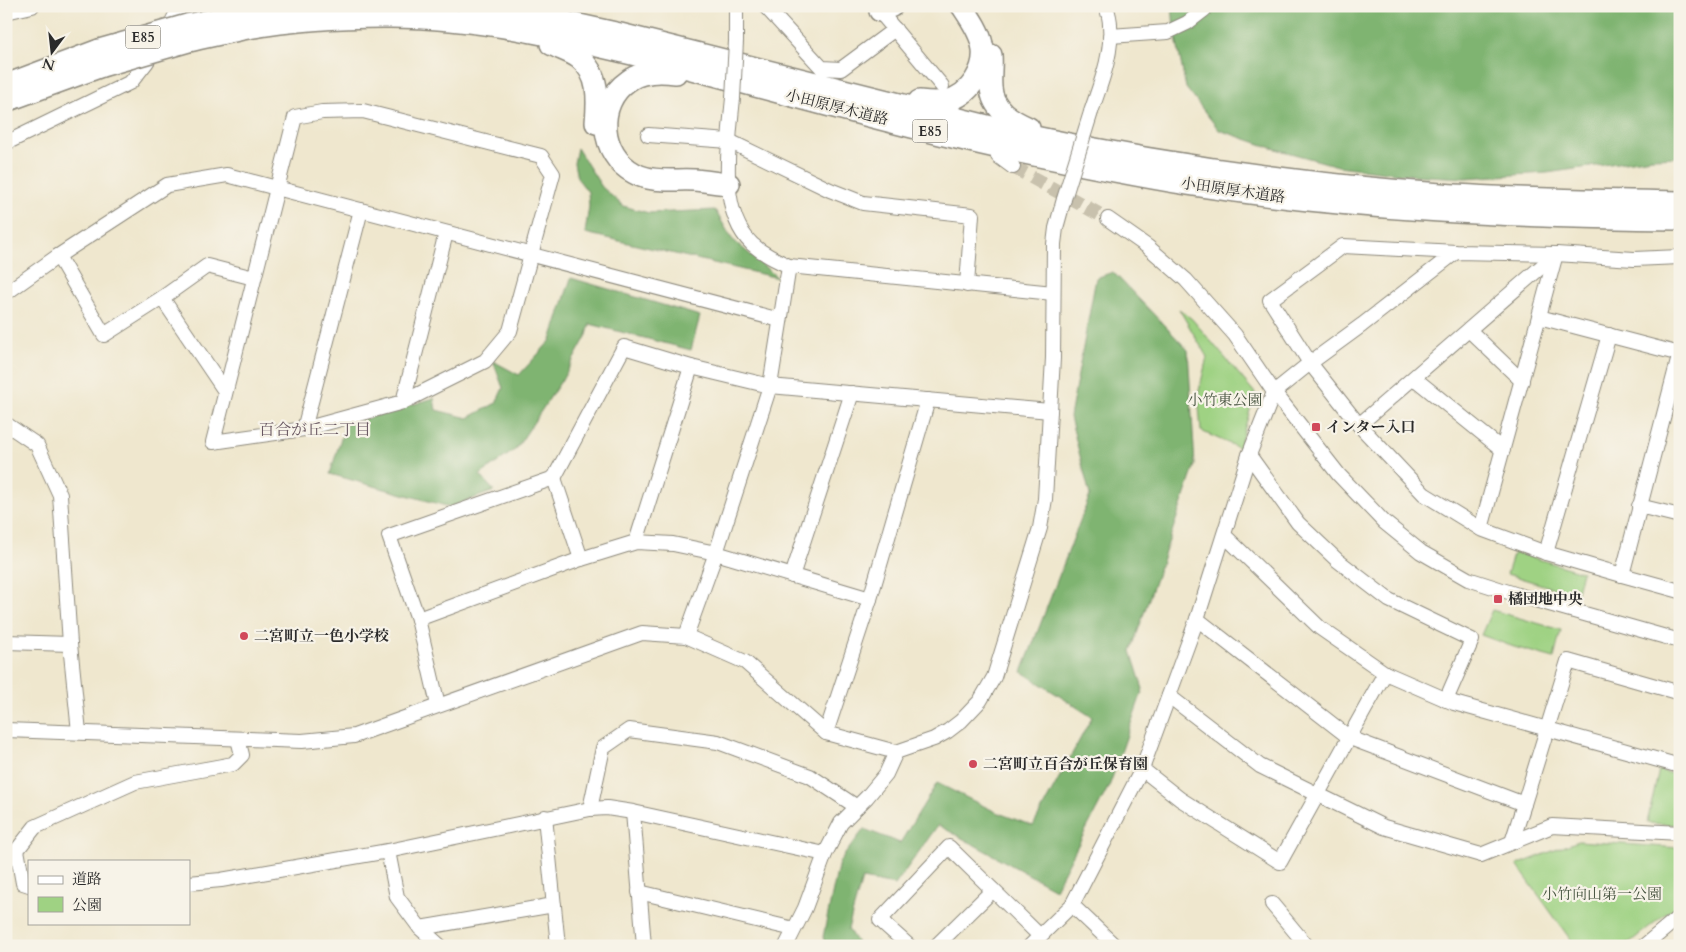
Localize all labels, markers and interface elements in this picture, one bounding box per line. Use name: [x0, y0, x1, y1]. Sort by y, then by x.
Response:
road number: E85: [126, 26, 160, 48]
north arrow: [28, 28, 78, 78]
text: N: [40, 53, 57, 75]
street label: 小田原厚木道路: [784, 85, 890, 129]
road number: E85: [912, 120, 948, 142]
street label: 小田原厚木道路: [1180, 173, 1286, 207]
park label: 小竹東公園: [1187, 390, 1263, 410]
place label: インター入口: [1326, 417, 1415, 437]
district label: 百合が丘二丁目: [259, 419, 371, 441]
marker: インター入口: [1310, 421, 1322, 433]
place label: 橘団地中央: [1508, 589, 1583, 609]
marker: 橘団地中央: [1492, 593, 1504, 605]
place label: 二宮町立一色小学校: [254, 626, 389, 646]
marker: 二宮町立一色小学校: [238, 630, 250, 642]
place label: 二宮町立百合が丘保育園: [983, 754, 1148, 774]
marker: 二宮町立百合が丘保育園: [967, 758, 979, 770]
legend: [28, 860, 190, 924]
text: 道路: [72, 869, 102, 889]
park label: 小竹向山第一公園: [1542, 884, 1662, 904]
text: 公園: [72, 895, 102, 915]

